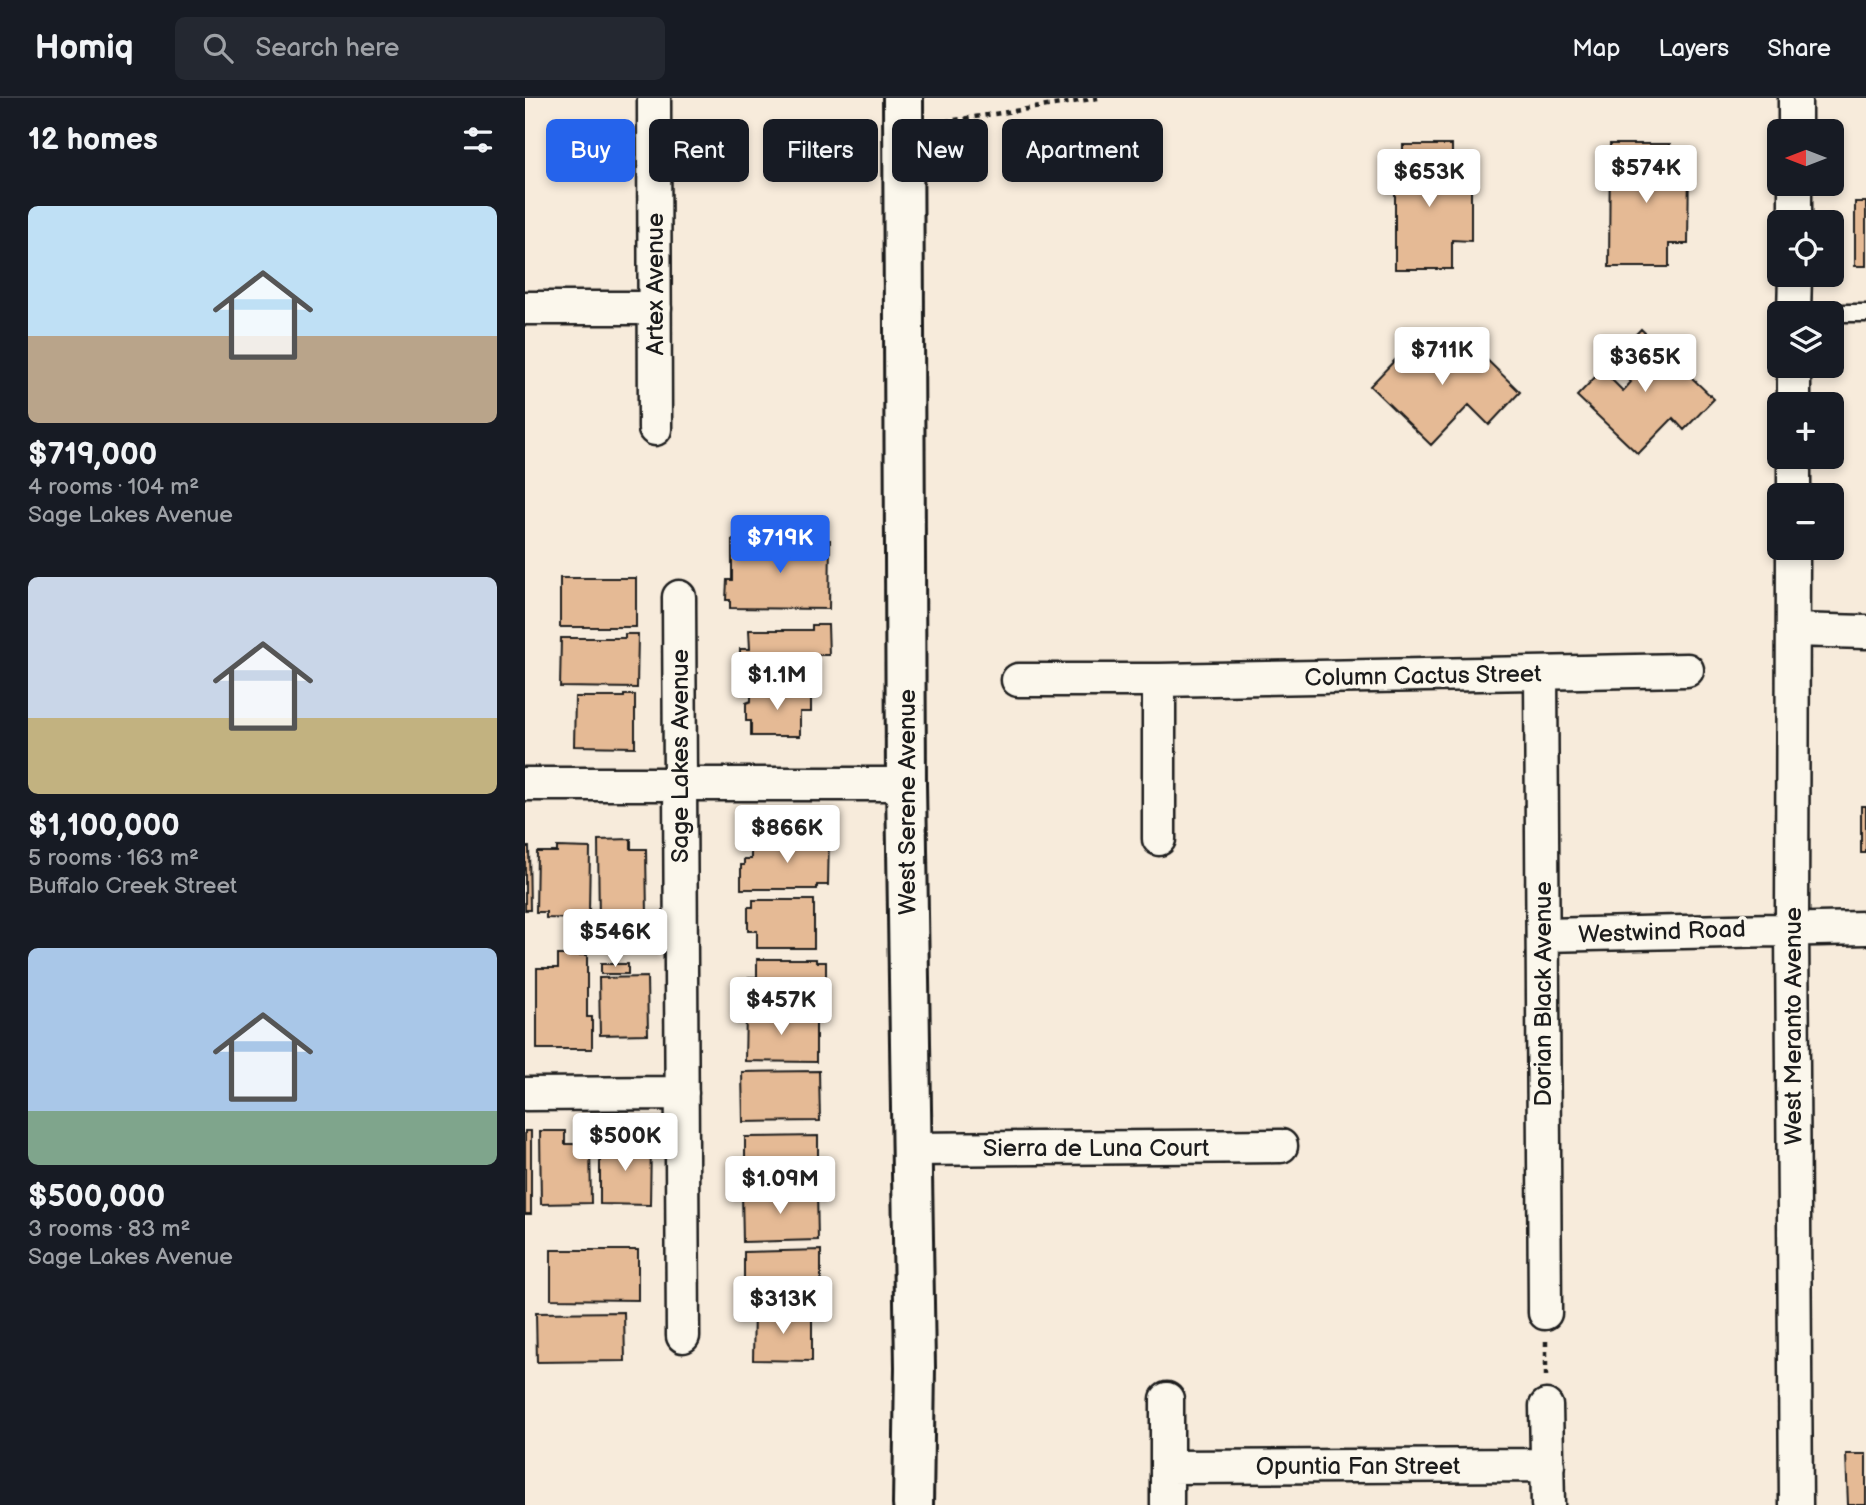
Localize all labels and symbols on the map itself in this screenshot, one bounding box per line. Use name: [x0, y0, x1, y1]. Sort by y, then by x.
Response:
north arrow: [1767, 119, 1845, 196]
pin: $574K: [1597, 146, 1695, 205]
pin: $653K: [1380, 150, 1478, 209]
street label: Artex Avenue: [641, 213, 670, 355]
pin: $711K: [1393, 328, 1491, 387]
pin: $365K: [1596, 334, 1694, 394]
pin: $719K: [731, 516, 829, 575]
street label: Sage Lakes Avenue: [666, 649, 695, 863]
pin: $1.1M: [728, 652, 826, 712]
street label: Column Cactus Street: [1304, 659, 1542, 693]
street label: West Serene Avenue: [893, 689, 922, 915]
pin: $866K: [738, 806, 836, 865]
street label: Dorian Black Avenue: [1529, 881, 1558, 1107]
street label: West Meranto Avenue: [1779, 907, 1808, 1145]
pin: $546K: [566, 910, 664, 969]
street label: Westwind Road: [1578, 915, 1746, 949]
pin: $457K: [732, 978, 830, 1037]
pin: $500K: [576, 1114, 674, 1173]
street label: Sierra de Luna Court: [983, 1134, 1210, 1163]
pin: $1.09M: [723, 1156, 837, 1216]
pin: $313K: [734, 1276, 832, 1336]
street label: Opuntia Fan Street: [1256, 1452, 1461, 1481]

